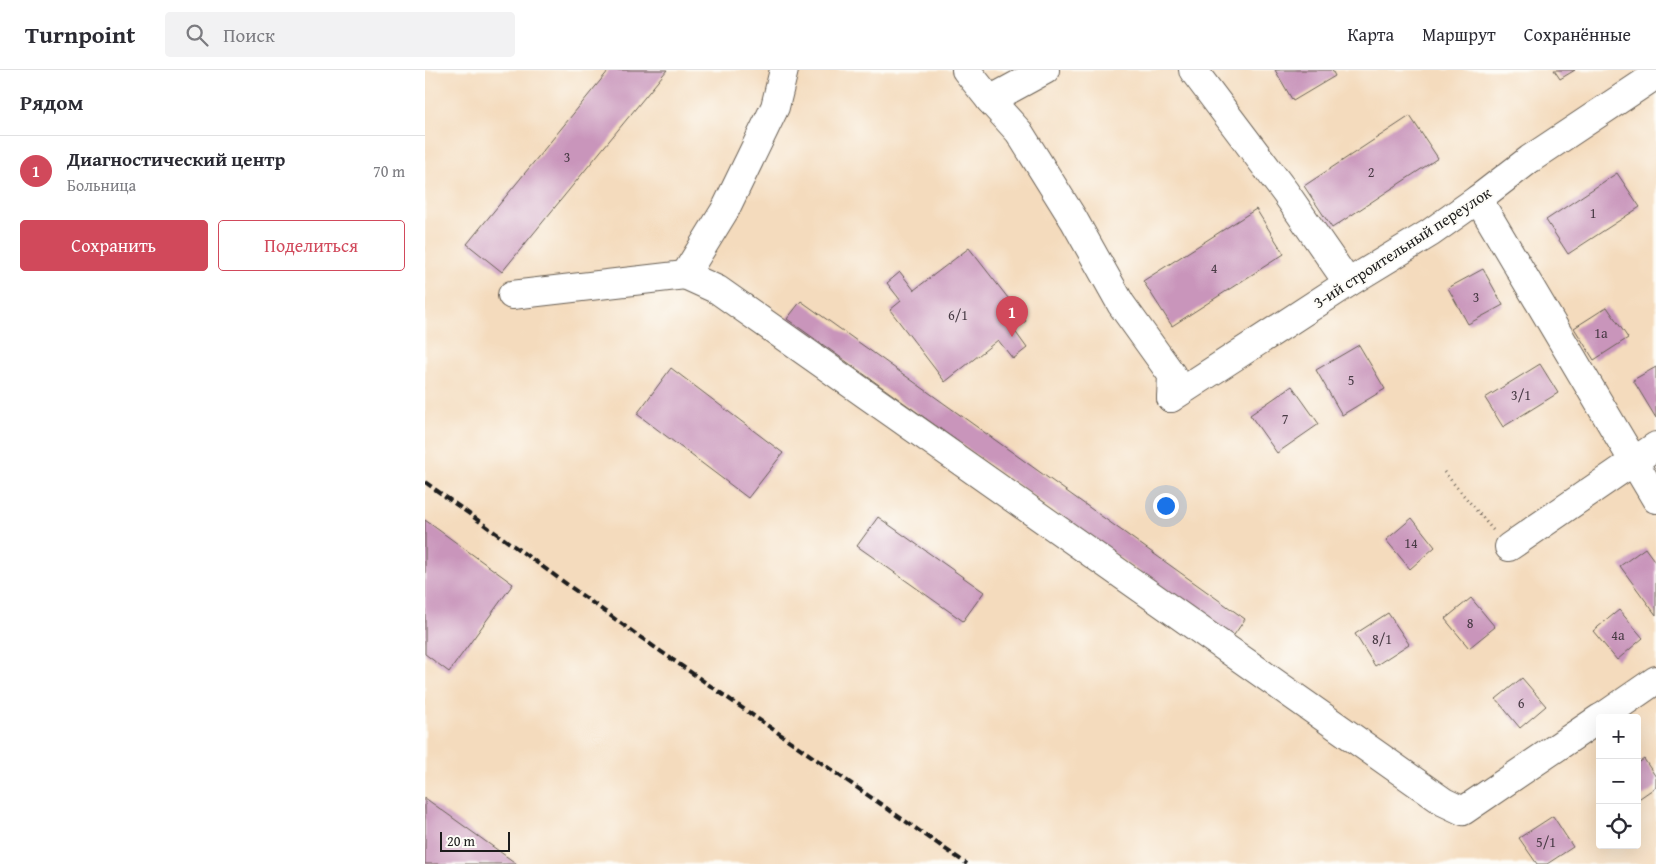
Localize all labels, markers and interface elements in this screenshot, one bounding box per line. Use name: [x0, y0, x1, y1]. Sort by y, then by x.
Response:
search box: [165, 12, 515, 57]
text: Turnpoint: [25, 17, 135, 52]
icon: search: [183, 21, 211, 49]
text: Поиск: [223, 21, 275, 49]
text: Карта: [1348, 21, 1394, 48]
text: Маршрут: [1422, 21, 1496, 48]
text: Сохранённые: [1524, 21, 1631, 48]
text: Рядом: [20, 87, 83, 118]
text: Диагностический центр: [67, 145, 285, 173]
house number: 3: [564, 147, 570, 167]
text: 1: [32, 159, 40, 183]
text: 70 m: [373, 159, 405, 183]
house number: 2: [1368, 162, 1374, 182]
text: Больница: [67, 173, 136, 197]
street label: 3-ий строительный переулок: [1309, 182, 1495, 312]
house number: 1: [1590, 203, 1596, 223]
button: Сохранить: [20, 220, 208, 271]
button: Поделиться: [218, 220, 405, 271]
house number: 4: [1211, 258, 1218, 278]
house number: 3: [1473, 289, 1479, 305]
pin: 1: [996, 296, 1028, 337]
house number: 6/1: [948, 305, 968, 325]
house number: 1а: [1594, 323, 1608, 343]
house number: 5: [1348, 370, 1354, 390]
house number: 3/1: [1511, 385, 1531, 405]
house number: 7: [1282, 409, 1289, 429]
your location: [1153, 493, 1179, 519]
house number: 14: [1404, 533, 1418, 553]
house number: 8: [1467, 613, 1474, 633]
house number: 4а: [1611, 625, 1625, 645]
house number: 8/1: [1372, 629, 1392, 649]
house number: 6: [1518, 693, 1525, 713]
map controls: [1596, 714, 1641, 849]
button: +: [1596, 714, 1641, 759]
button: −: [1596, 759, 1641, 804]
button: locate: [1596, 804, 1641, 849]
scale bar: [440, 829, 510, 852]
text: 20 m: [447, 831, 475, 851]
house number: 5/1: [1536, 832, 1556, 852]

